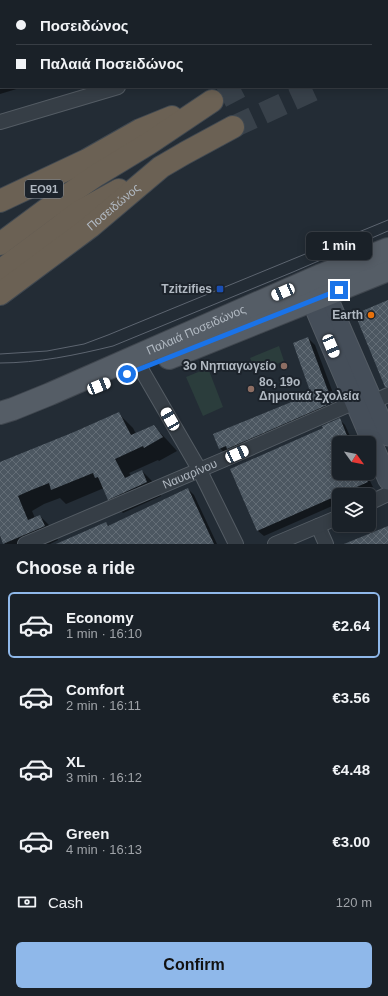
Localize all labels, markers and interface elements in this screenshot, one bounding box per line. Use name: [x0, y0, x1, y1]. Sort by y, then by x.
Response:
text: Ποσειδώνος: [40, 17, 129, 34]
text: Παλαιά Ποσειδώνος: [40, 55, 184, 72]
road number: ΕΟ91: [25, 180, 63, 198]
street label: Ποσειδώνος: [84, 181, 143, 234]
callout: 1 min: [306, 232, 372, 260]
text: 1 min: [322, 238, 356, 253]
route end: [330, 281, 348, 299]
place label: Tzitzifies: [161, 282, 212, 296]
car: [270, 282, 296, 302]
marker: Tzitzifies: [215, 284, 225, 294]
street label: Παλαιά Ποσειδώνος: [144, 302, 248, 358]
place label: Earth: [332, 308, 363, 322]
marker: Earth: [366, 310, 376, 320]
car: [321, 333, 341, 359]
place label: 3ο Νηπιαγωγείο: [183, 359, 276, 373]
marker: 3ο Νηπιαγωγείο: [279, 361, 289, 371]
route start: [118, 365, 136, 383]
place label: 8ο, 19ο Δημοτικά Σχολεία: [259, 375, 360, 403]
car: [86, 376, 112, 396]
marker: 8ο, 19ο Δημοτικά Σχολεία: [246, 384, 256, 394]
car: [159, 406, 181, 432]
north arrow: [332, 436, 376, 480]
map controls: [332, 436, 376, 532]
car: [224, 444, 250, 464]
street label: Ναυαρίνου: [160, 456, 219, 492]
button: layers: [332, 488, 376, 532]
text: Choose a ride: [16, 558, 135, 578]
icon: car: [18, 607, 54, 643]
text: Economy: [66, 609, 134, 626]
text: €2.64: [332, 617, 370, 634]
text: 1 min · 16:10: [66, 626, 142, 641]
icon: car: [18, 679, 54, 715]
text: Comfort: [66, 681, 124, 698]
text: €3.56: [332, 689, 370, 706]
text: 2 min · 16:11: [66, 698, 141, 713]
icon: car: [18, 751, 54, 787]
text: XL: [66, 753, 85, 770]
text: €4.48: [332, 761, 370, 778]
text: 3 min · 16:12: [66, 770, 142, 785]
icon: car: [18, 823, 54, 859]
text: Green: [66, 825, 109, 842]
text: €3.00: [332, 833, 370, 850]
text: 4 min · 16:13: [66, 842, 142, 857]
icon: cash: [16, 891, 38, 913]
text: Cash: [48, 894, 83, 911]
text: 120 m: [336, 895, 372, 910]
button: Confirm: [16, 942, 372, 988]

